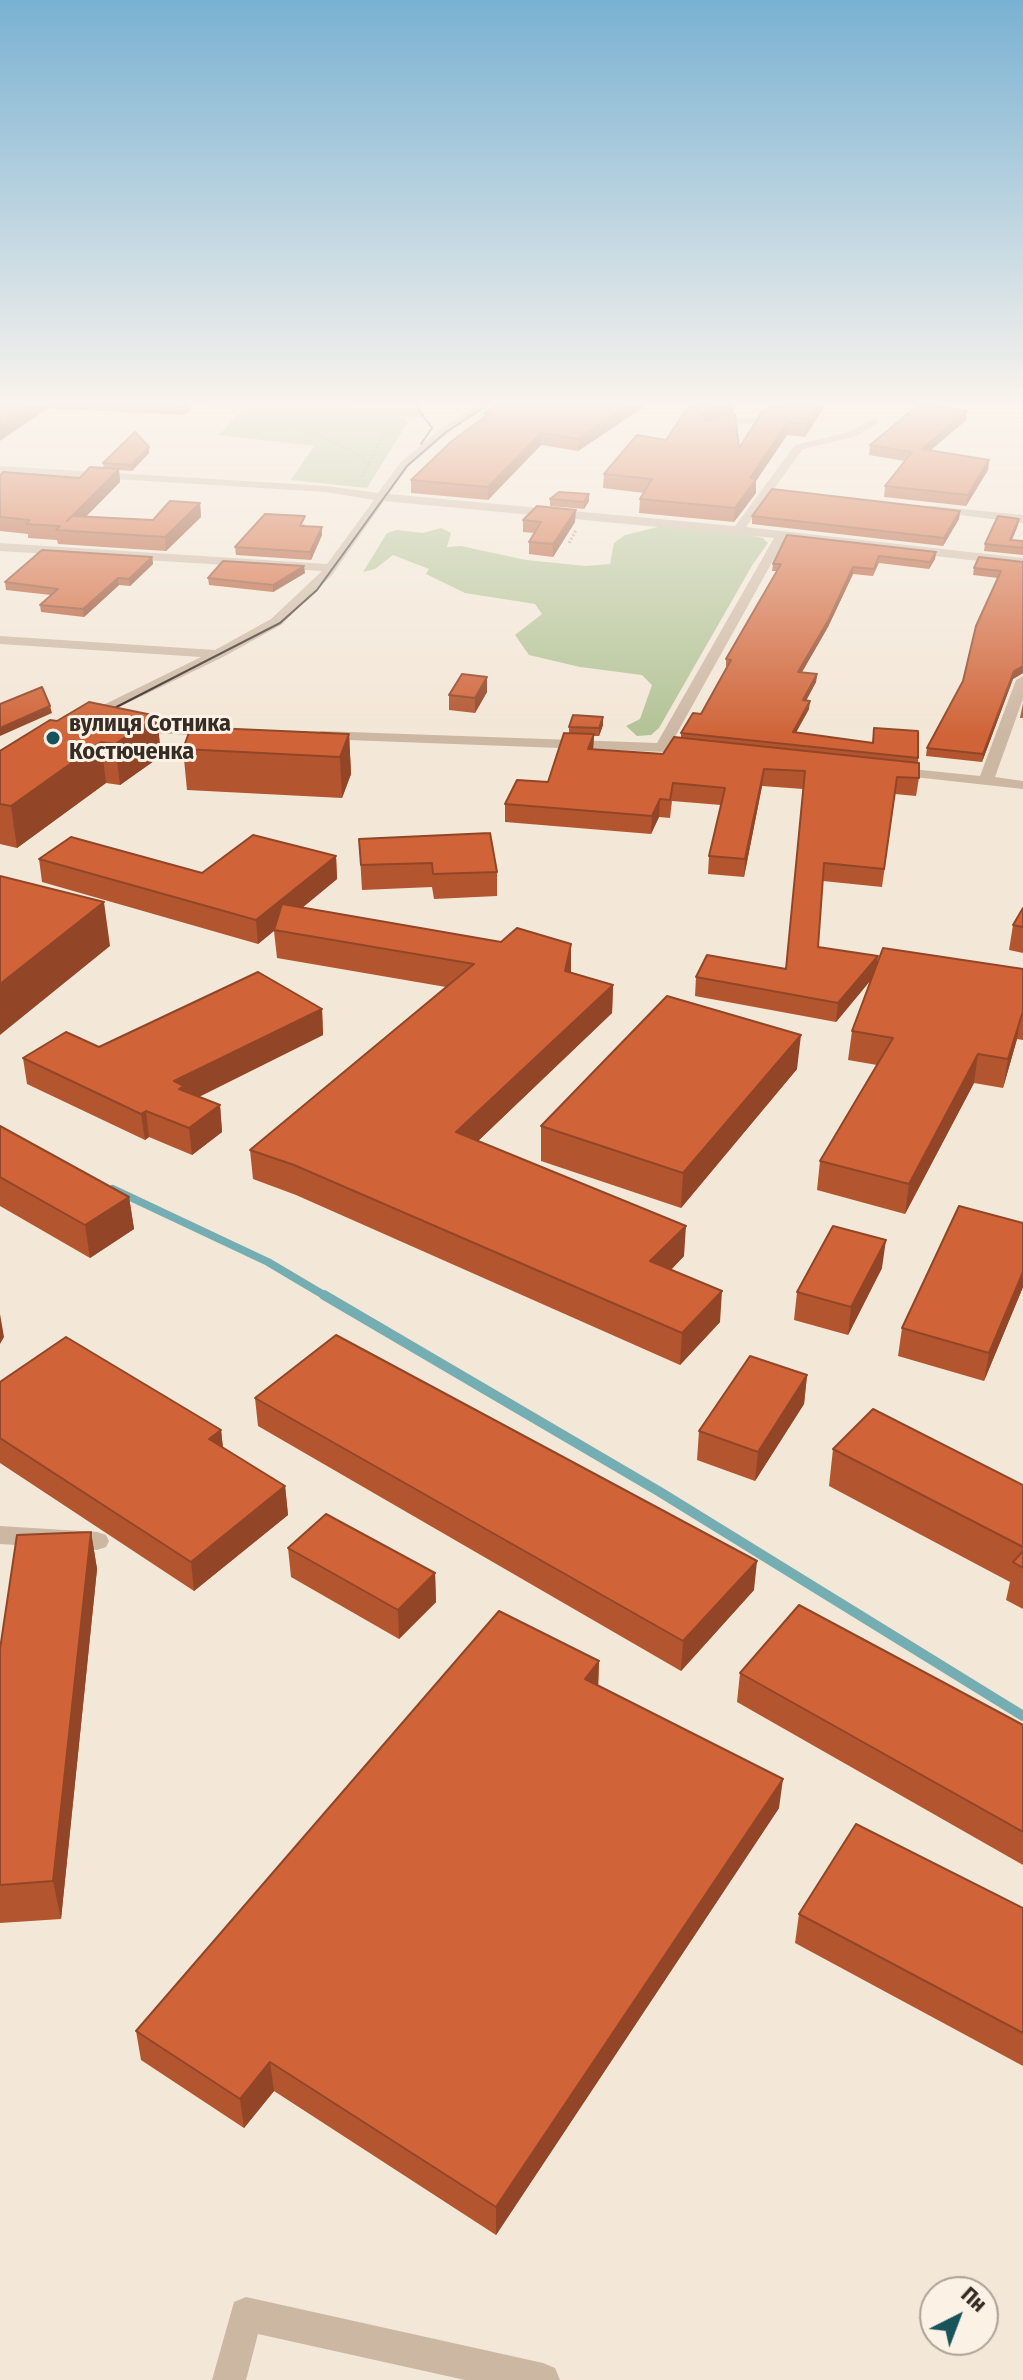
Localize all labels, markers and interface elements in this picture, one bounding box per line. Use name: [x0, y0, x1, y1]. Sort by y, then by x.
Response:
place label: вулиця Сотника Костюченка: [69, 710, 231, 766]
marker: вулиця Сотника Костюченка: [44, 729, 62, 747]
north arrow: [919, 2276, 999, 2356]
text: Пн: [956, 2281, 992, 2318]

